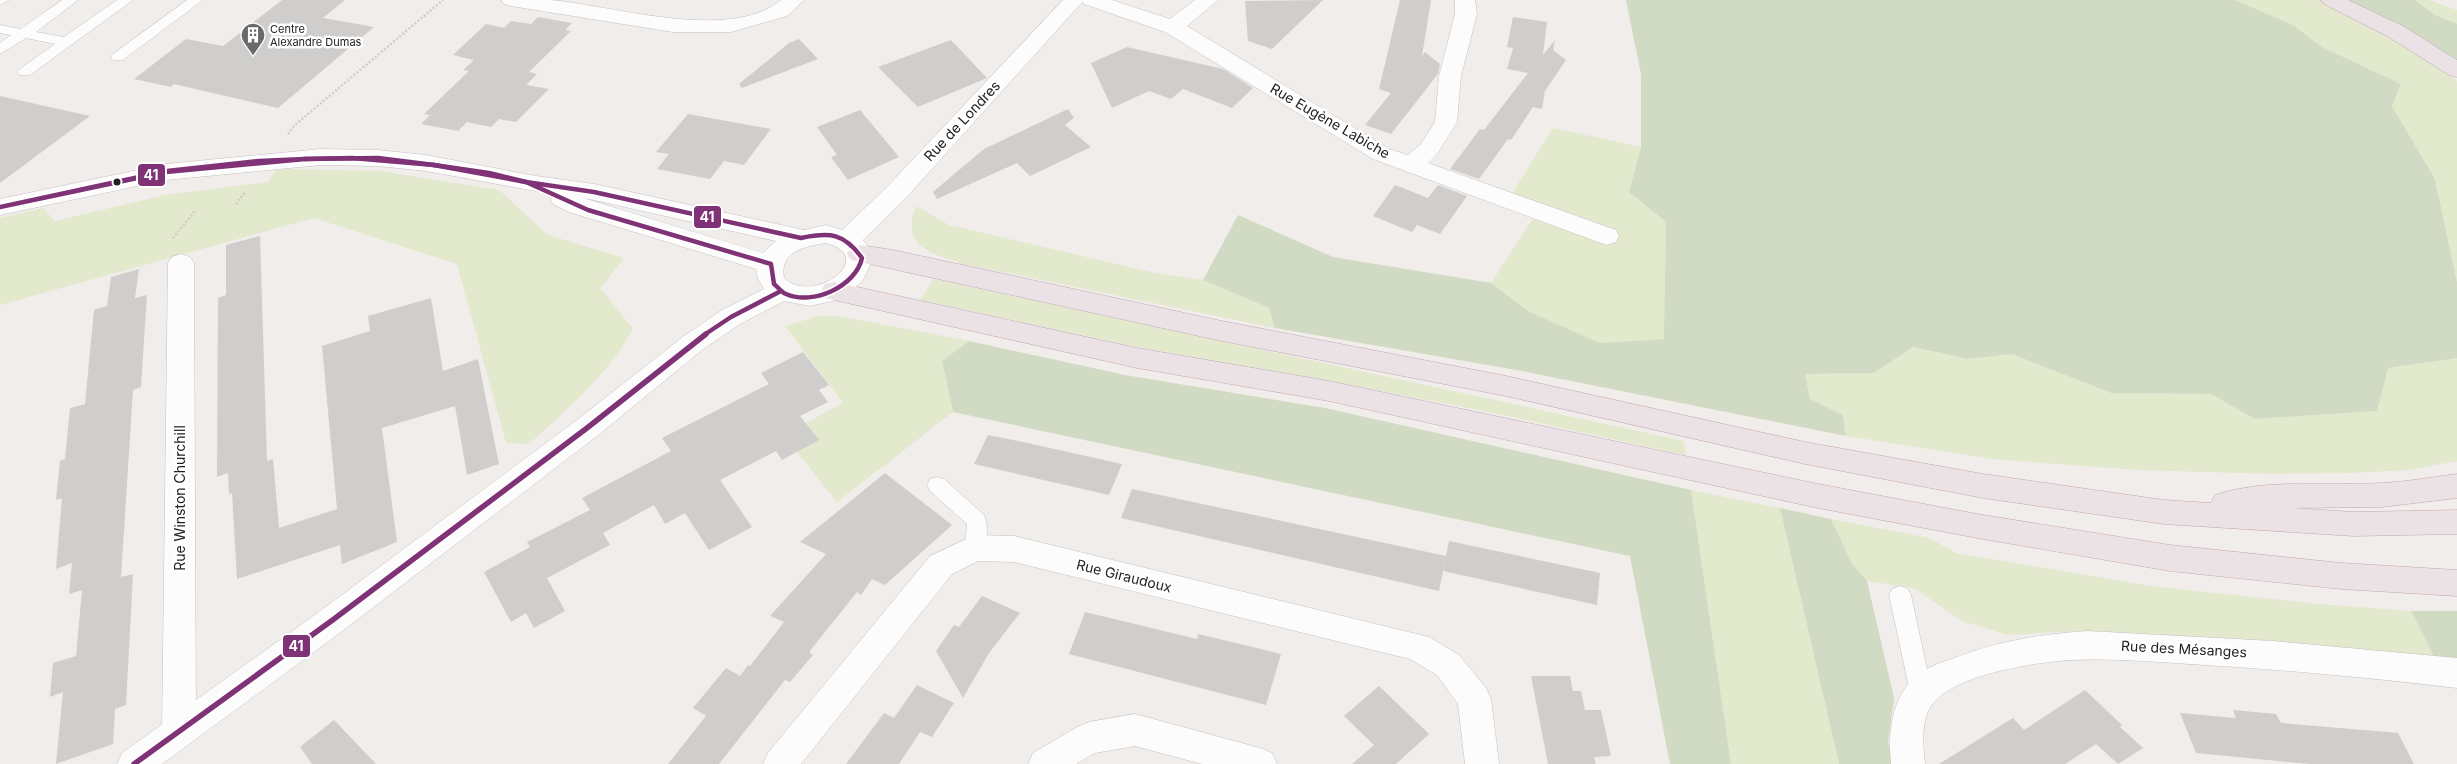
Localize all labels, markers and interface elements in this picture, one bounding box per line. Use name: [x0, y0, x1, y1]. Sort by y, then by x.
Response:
building icon: Centre Alexandre Dumas: [240, 22, 266, 56]
place label: Centre Alexandre Dumas: [270, 22, 362, 49]
street label: Rue de Londres: [920, 77, 1003, 164]
street label: Rue Eugène Labiche: [1267, 79, 1393, 162]
line badge: 41: [137, 163, 166, 187]
text: 41: [144, 166, 158, 183]
unlabelled marker: [112, 177, 122, 187]
line badge: 41: [693, 205, 722, 229]
text: 41: [700, 208, 714, 225]
street label: Rue Winston Churchill: [171, 425, 188, 571]
street label: Rue Giraudoux: [1075, 555, 1174, 596]
line badge: 41: [282, 634, 311, 658]
text: 41: [289, 637, 303, 654]
street label: Rue des Mésanges: [2121, 637, 2247, 660]

